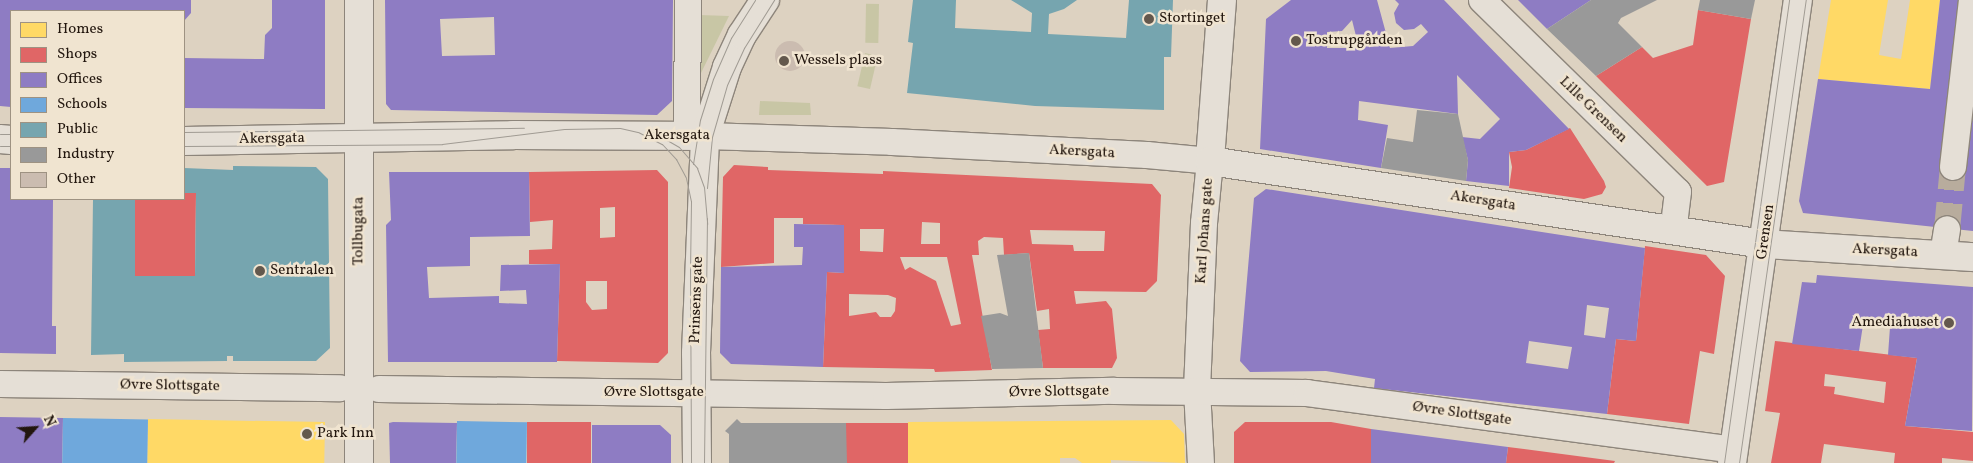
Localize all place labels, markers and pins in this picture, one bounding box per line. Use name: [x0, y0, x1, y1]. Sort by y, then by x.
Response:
place label: Stortinget: [1159, 10, 1225, 28]
marker: Stortinget: [1143, 13, 1155, 25]
place label: Tostrupgården: [1306, 32, 1403, 50]
marker: Tostrupgården: [1290, 35, 1302, 47]
place label: Wessels plass: [794, 52, 882, 70]
marker: Wessels plass: [778, 55, 790, 67]
place label: Sentralen: [270, 262, 334, 280]
marker: Sentralen: [254, 265, 266, 277]
place label: Amediahuset: [1851, 314, 1939, 332]
marker: Amediahuset: [1943, 317, 1955, 329]
place label: Park Inn: [317, 425, 374, 443]
marker: Park Inn: [301, 428, 313, 440]

